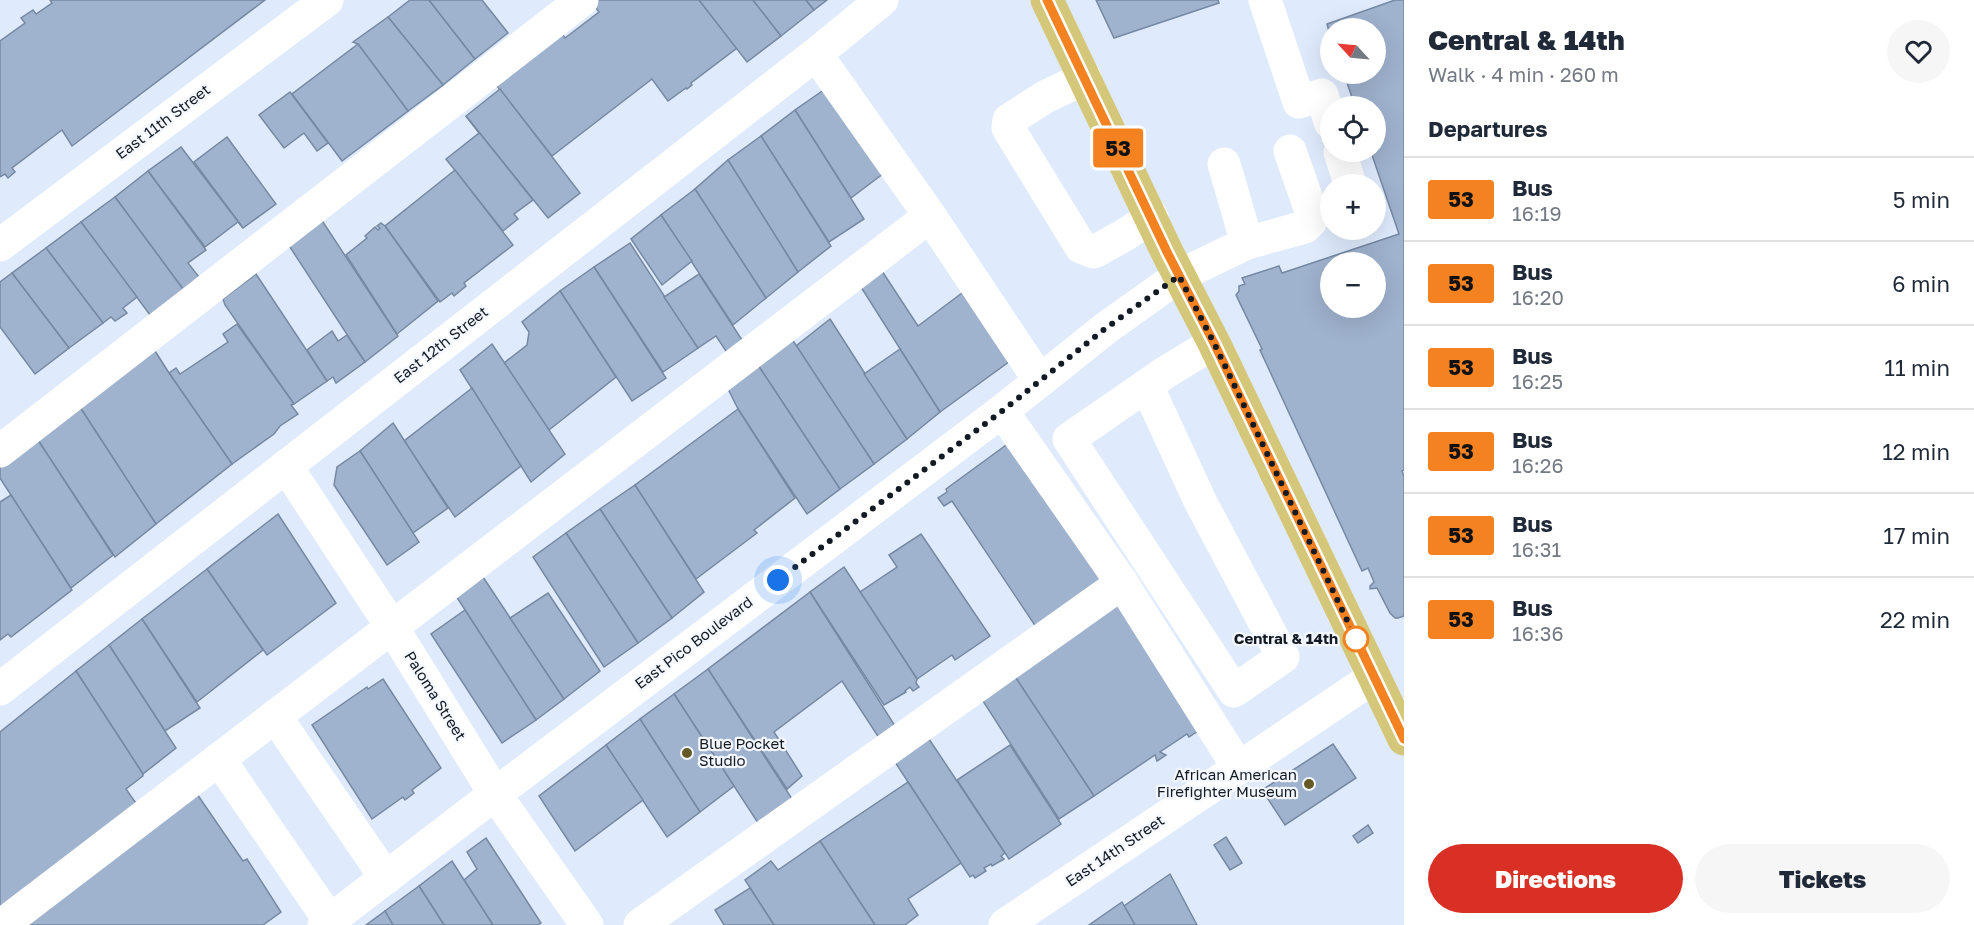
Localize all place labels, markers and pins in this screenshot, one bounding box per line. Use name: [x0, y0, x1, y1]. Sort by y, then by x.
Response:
marker: Central & 14th: [1343, 626, 1369, 652]
place label: Central & 14th: [1234, 629, 1338, 647]
place label: Blue Pocket Studio: [699, 734, 785, 769]
marker: Blue Pocket Studio: [680, 746, 694, 760]
place label: African American Firefighter Museum: [1157, 765, 1297, 800]
marker: African American Firefighter Museum: [1302, 777, 1316, 791]

